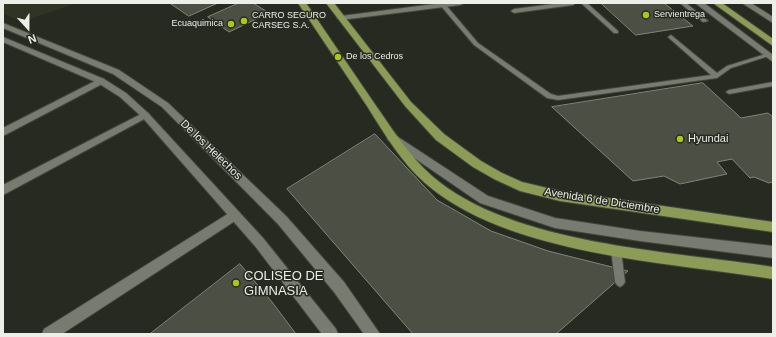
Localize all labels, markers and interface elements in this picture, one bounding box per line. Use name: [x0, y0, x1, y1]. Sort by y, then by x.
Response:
north arrow: [8, 8, 48, 48]
marker: Servientrega: [641, 10, 651, 20]
place label: Servientrega: [654, 10, 705, 20]
place label: CARRO SEGURO CARSEG S.A.: [252, 11, 326, 32]
marker: CARRO SEGURO CARSEG S.A.: [239, 16, 249, 26]
place label: Ecuaquimica: [171, 19, 223, 29]
marker: Ecuaquimica: [226, 19, 236, 29]
text: N: [26, 32, 38, 46]
marker: De los Cedros: [333, 52, 343, 62]
place label: De los Cedros: [346, 52, 403, 62]
street label: De los Helechos: [178, 117, 244, 183]
place label: Hyundai: [688, 132, 728, 146]
marker: Hyundai: [675, 134, 685, 144]
street label: Avenida 6 de Diciembre: [543, 185, 661, 217]
place label: COLISEO DE GIMNASIA: [244, 268, 323, 299]
marker: COLISEO DE GIMNASIA: [231, 278, 241, 288]

